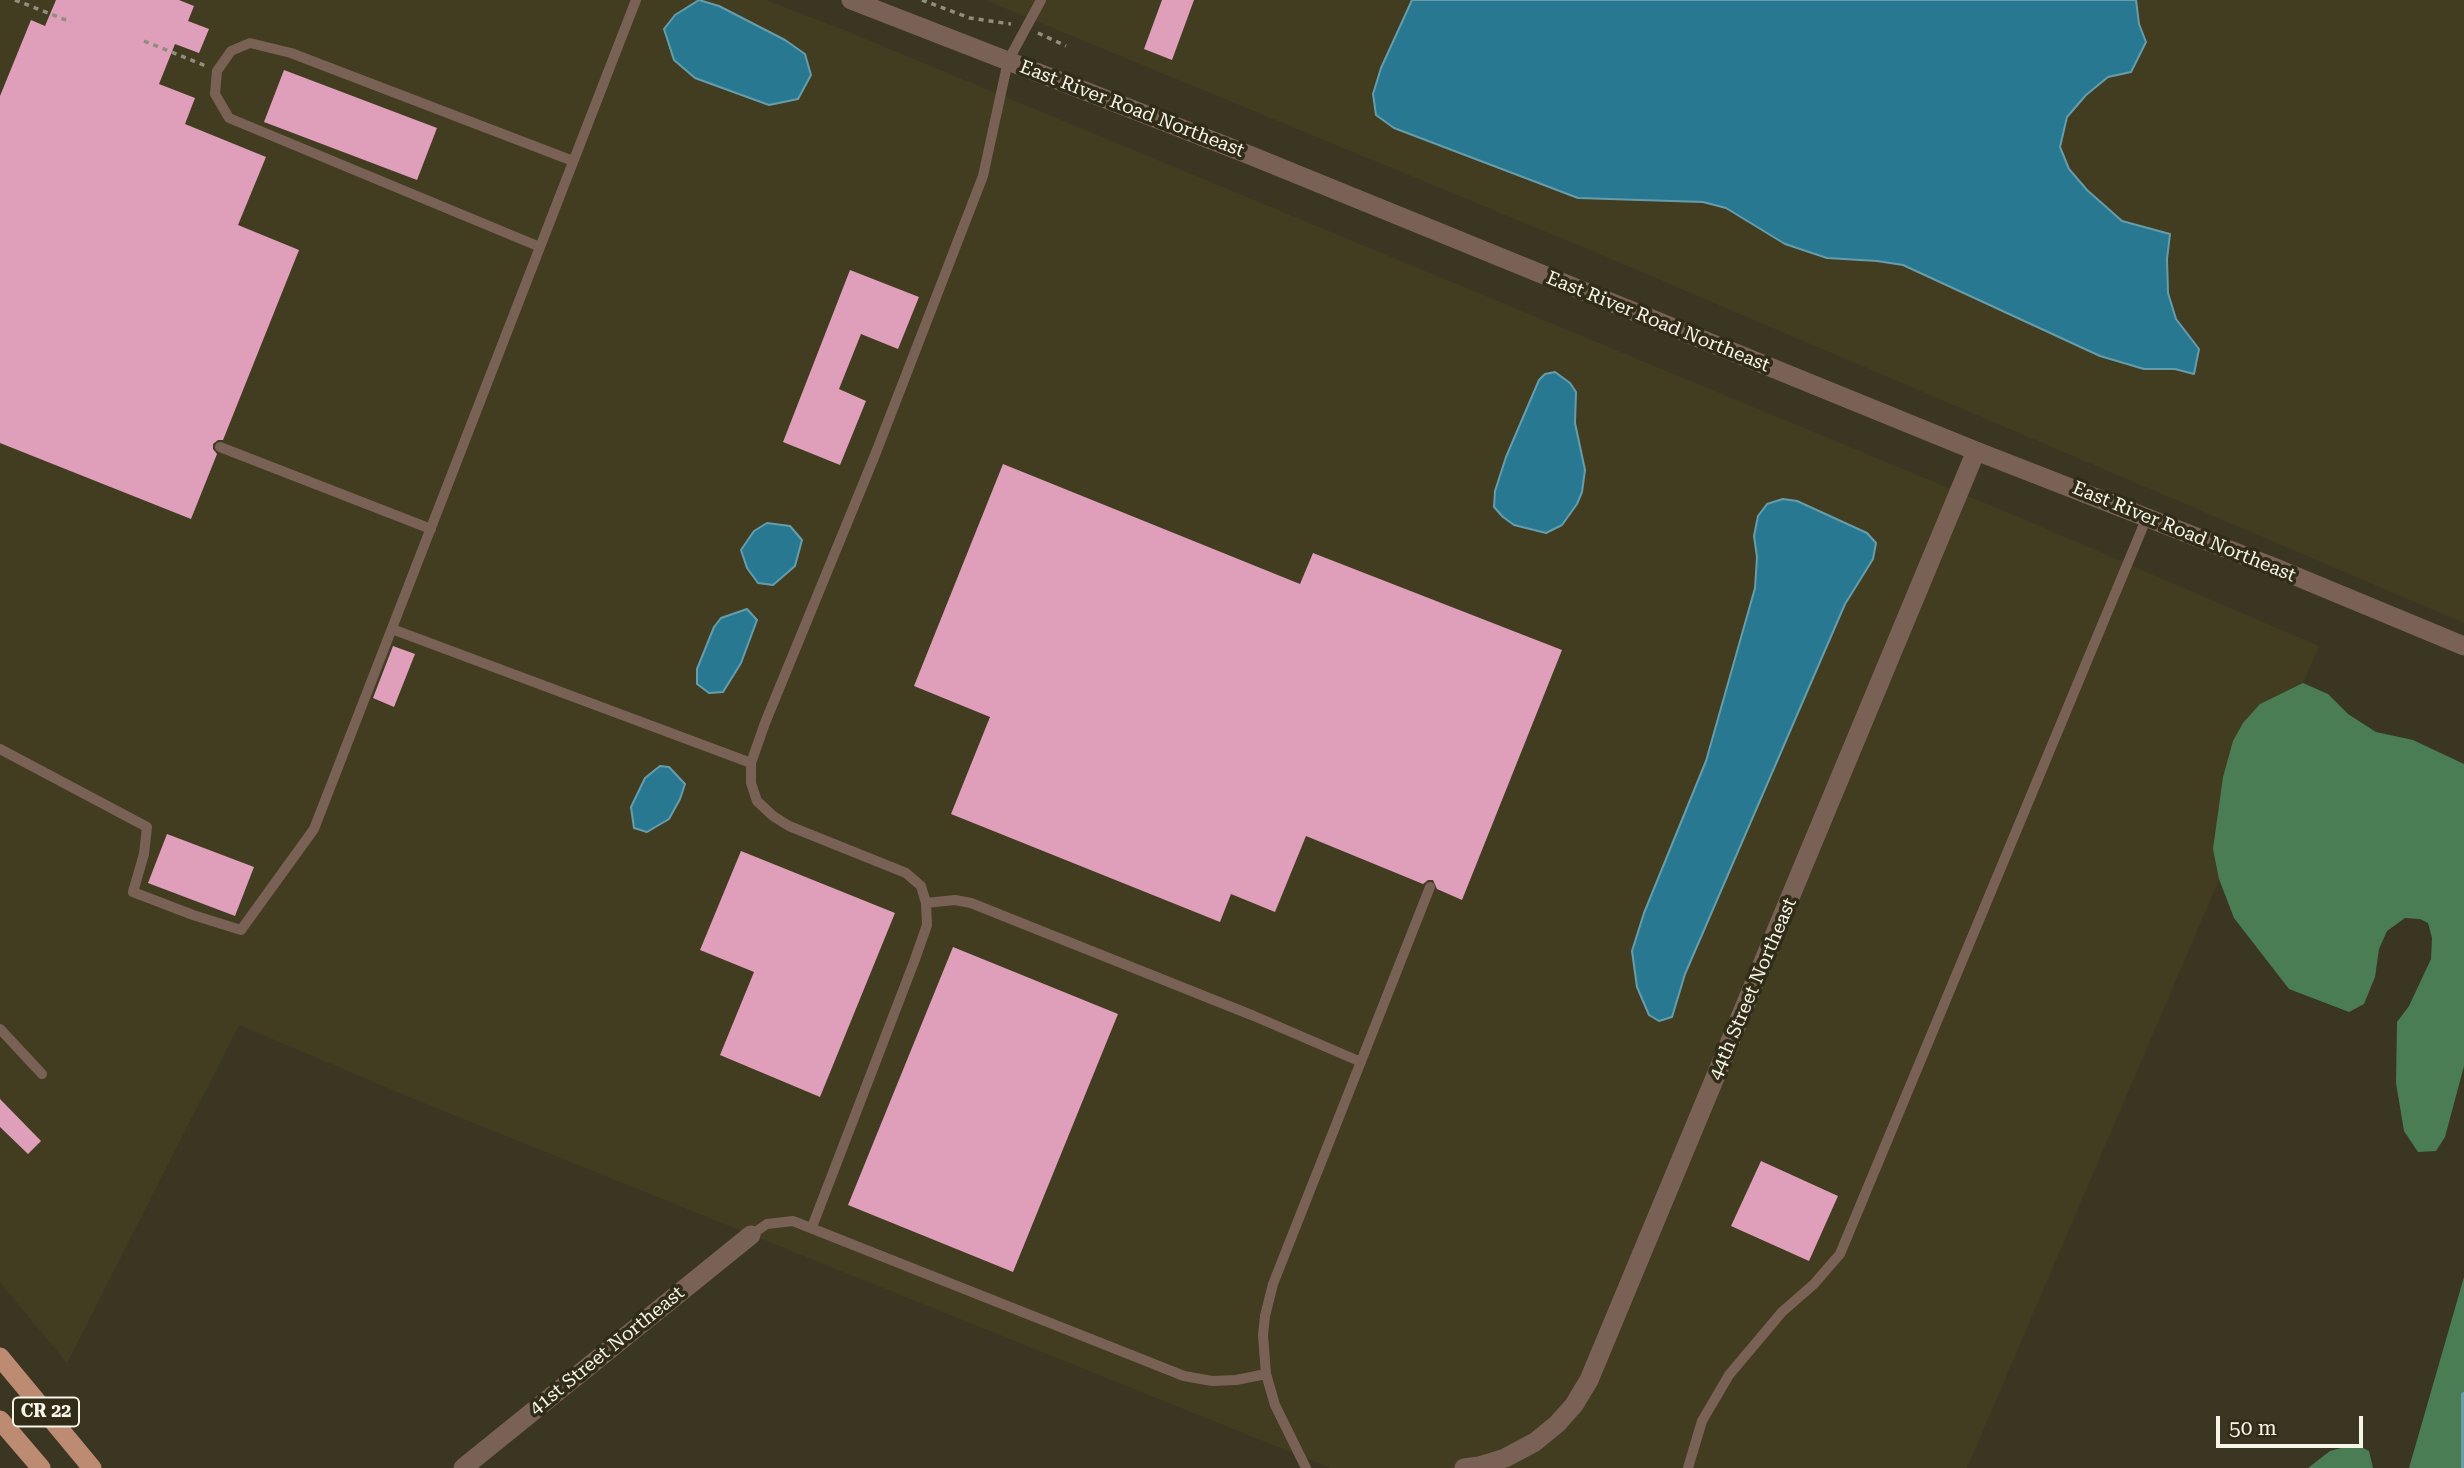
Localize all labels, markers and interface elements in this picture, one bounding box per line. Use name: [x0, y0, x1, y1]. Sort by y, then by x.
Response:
street label: East River Road Northeast: [1016, 56, 1248, 162]
street label: East River Road Northeast: [1543, 267, 1773, 377]
street label: East River Road Northeast: [2069, 477, 2299, 587]
street label: 44th Street Northeast: [1704, 895, 1802, 1083]
street label: 41st Street Northeast: [525, 1282, 689, 1420]
road number: CR 22: [13, 1398, 79, 1427]
scale bar: [2219, 1402, 2366, 1446]
text: 50 m: [2229, 1416, 2277, 1440]

